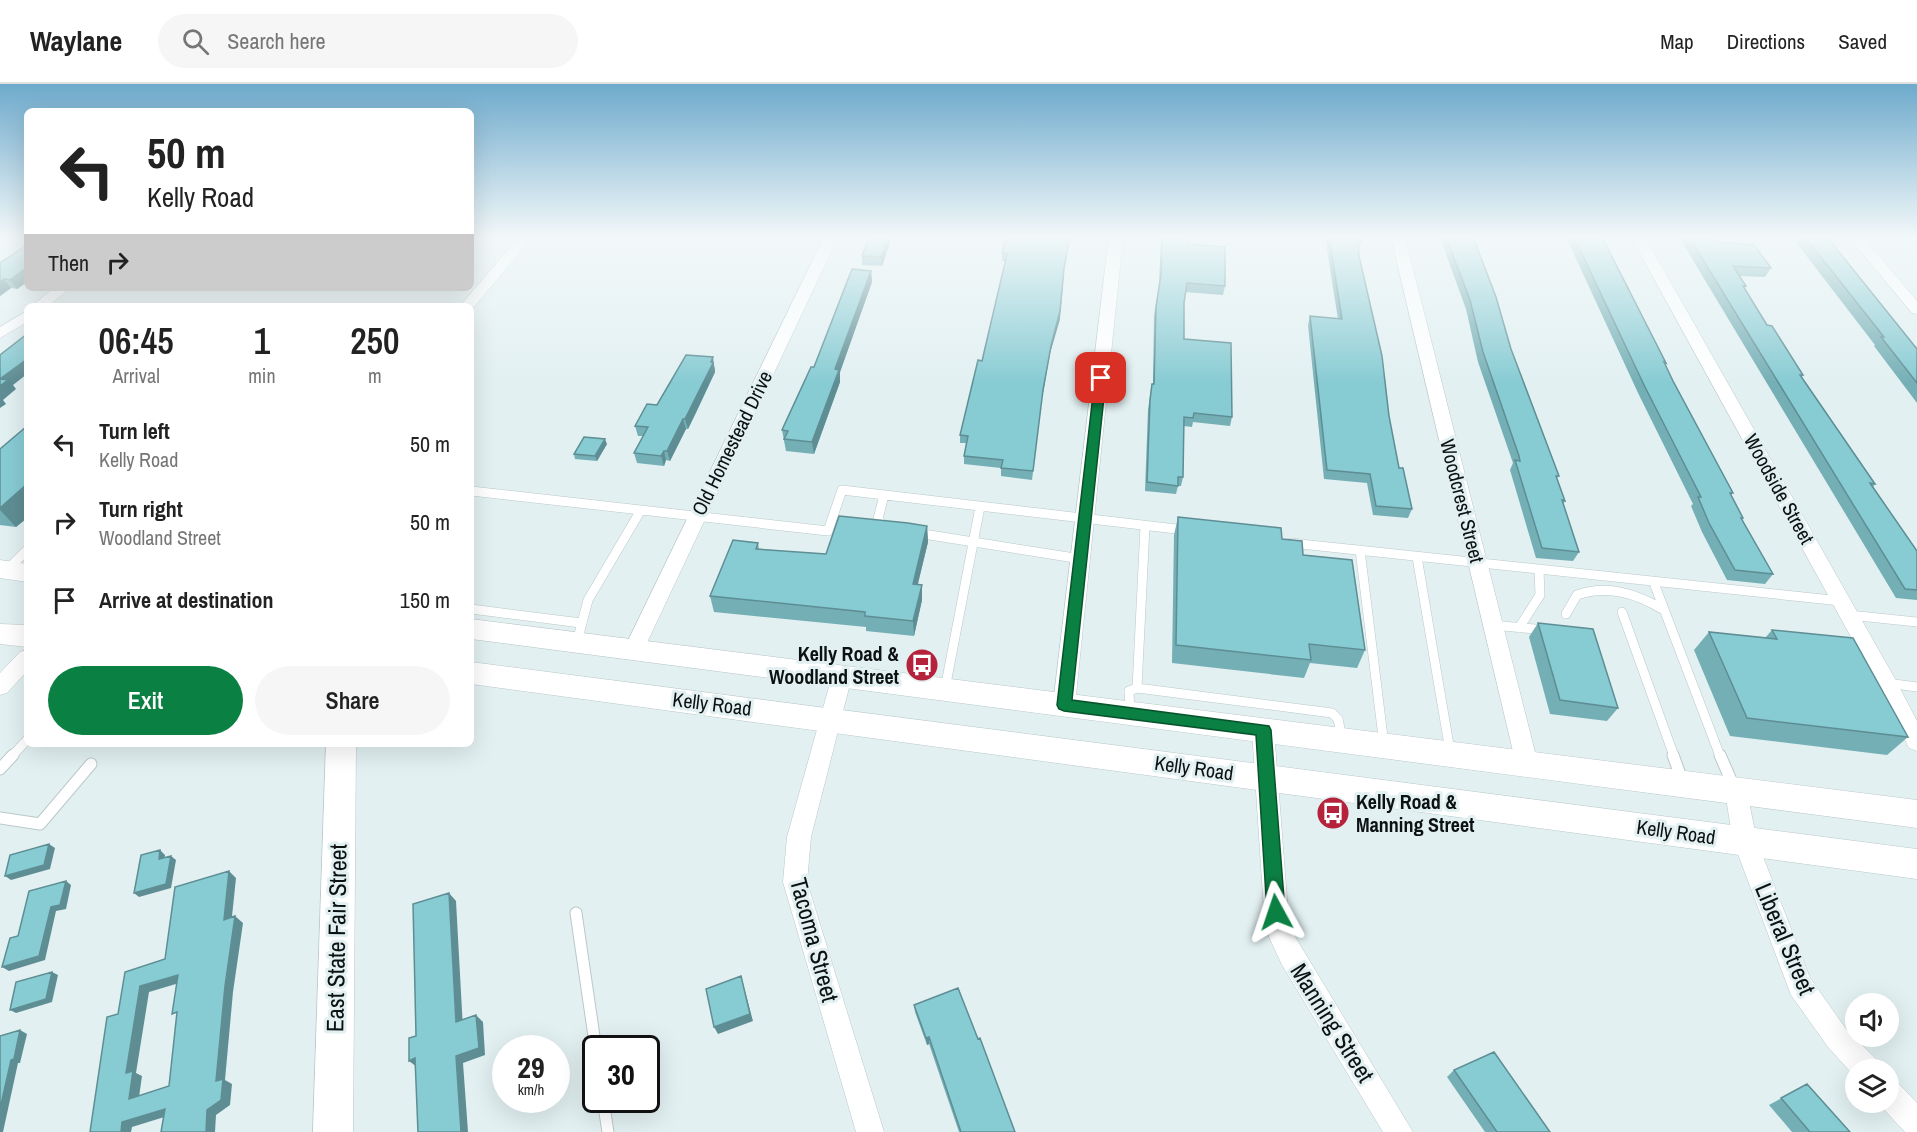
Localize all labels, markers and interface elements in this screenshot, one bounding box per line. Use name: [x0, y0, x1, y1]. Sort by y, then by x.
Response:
search box: [158, 14, 578, 68]
text: Waylane: [30, 22, 122, 60]
icon: search: [179, 25, 212, 58]
text: Search here: [227, 26, 326, 56]
text: Map: [1660, 27, 1694, 56]
text: Directions: [1727, 27, 1805, 56]
text: Saved: [1838, 27, 1887, 56]
text: 50 m: [147, 125, 226, 181]
icon: left: [48, 132, 126, 210]
text: Kelly Road: [147, 179, 254, 215]
icon: right: [101, 246, 134, 279]
text: Then: [48, 248, 89, 278]
text: 06:45: [99, 317, 174, 365]
text: 1: [254, 317, 270, 365]
text: 250: [350, 317, 399, 365]
pin: [1075, 352, 1126, 403]
icon: arrive: [1084, 361, 1117, 394]
text: Arrival: [112, 362, 160, 389]
text: min: [248, 362, 276, 389]
text: m: [368, 362, 382, 389]
street label: Old Homestead Drive: [685, 366, 778, 520]
text: Turn left: [99, 416, 170, 446]
icon: left: [48, 428, 81, 461]
text: 50 m: [410, 429, 450, 459]
street label: Woodside Street: [1738, 429, 1821, 549]
street label: Woodcrest Street: [1434, 436, 1491, 566]
text: Kelly Road: [99, 446, 178, 473]
text: Turn right: [99, 494, 183, 524]
icon: right: [48, 506, 81, 539]
text: 50 m: [410, 507, 450, 537]
text: Woodland Street: [99, 524, 221, 551]
icon: arrive: [48, 584, 81, 617]
text: Arrive at destination: [99, 585, 273, 615]
text: 150 m: [400, 585, 450, 615]
place label: Kelly Road & Woodland Street: [769, 640, 900, 690]
bus stop icon: Kelly Road & Woodland Street: [904, 647, 940, 683]
button: Exit: [48, 666, 243, 735]
button: Share: [255, 666, 450, 735]
street label: Kelly Road: [671, 685, 753, 722]
street label: Kelly Road: [1153, 749, 1235, 786]
place label: Kelly Road & Manning Street: [1356, 788, 1475, 838]
bus stop icon: Kelly Road & Manning Street: [1315, 795, 1351, 831]
street label: Kelly Road: [1635, 813, 1717, 850]
street label: East State Fair Street: [318, 843, 354, 1032]
street label: Tacoma Street: [783, 874, 847, 1006]
street label: Liberal Street: [1748, 878, 1824, 1000]
position arrow: [1244, 880, 1308, 944]
street label: Manning Street: [1284, 957, 1382, 1088]
map controls: [1845, 993, 1899, 1113]
button: sound: [1845, 993, 1899, 1047]
speed limit sign: 30: [582, 1035, 660, 1113]
text: 29: [517, 1047, 545, 1087]
button: layers: [1845, 1059, 1899, 1113]
text: km/h: [518, 1079, 544, 1100]

